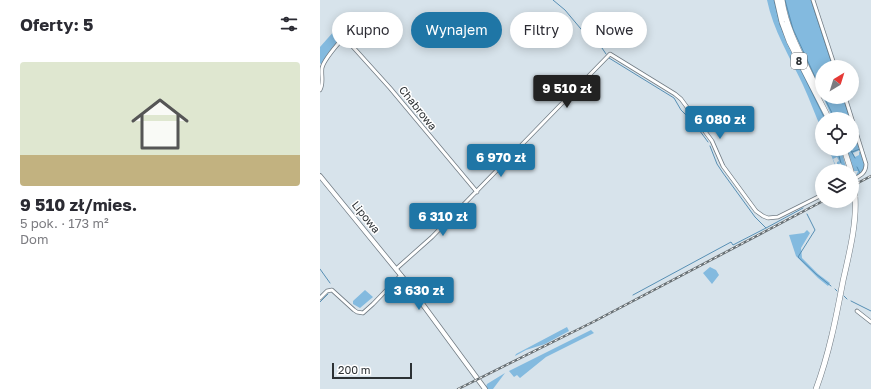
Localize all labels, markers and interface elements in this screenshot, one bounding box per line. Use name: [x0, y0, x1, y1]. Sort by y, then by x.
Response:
chip: Kupno: [332, 12, 403, 48]
chip: Wynajem: [411, 12, 502, 48]
chip: Filtry: [510, 12, 573, 48]
chip: Nowe: [581, 12, 647, 48]
icon: filters: [278, 13, 300, 35]
text: Oferty: 5: [20, 14, 93, 35]
road number: 8: [791, 53, 807, 69]
north arrow: [815, 60, 859, 104]
map controls: [815, 60, 859, 208]
pin: 9 510 zł: [526, 75, 608, 109]
text: 9 510 zł: [542, 80, 592, 96]
street label: Chabrowa: [397, 83, 440, 132]
icon: home: [124, 88, 196, 160]
pin: 6 080 zł: [679, 106, 761, 140]
text: 6 080 zł: [694, 111, 746, 127]
button: locate: [815, 112, 859, 156]
pin: 6 970 zł: [460, 144, 542, 178]
text: 6 970 zł: [476, 149, 526, 165]
button: layers: [815, 164, 859, 208]
text: 9 510 zł/mies.: [20, 194, 137, 215]
street label: Lipowa: [350, 198, 383, 235]
pin: 6 310 zł: [402, 203, 484, 237]
text: 6 310 zł: [418, 208, 468, 224]
text: 5 pok. · 173 m²: [20, 215, 109, 231]
text: Dom: [20, 231, 48, 247]
pin: 3 630 zł: [378, 277, 460, 311]
text: 3 630 zł: [394, 282, 444, 298]
scale bar: [332, 361, 412, 380]
text: 200 m: [338, 363, 371, 376]

